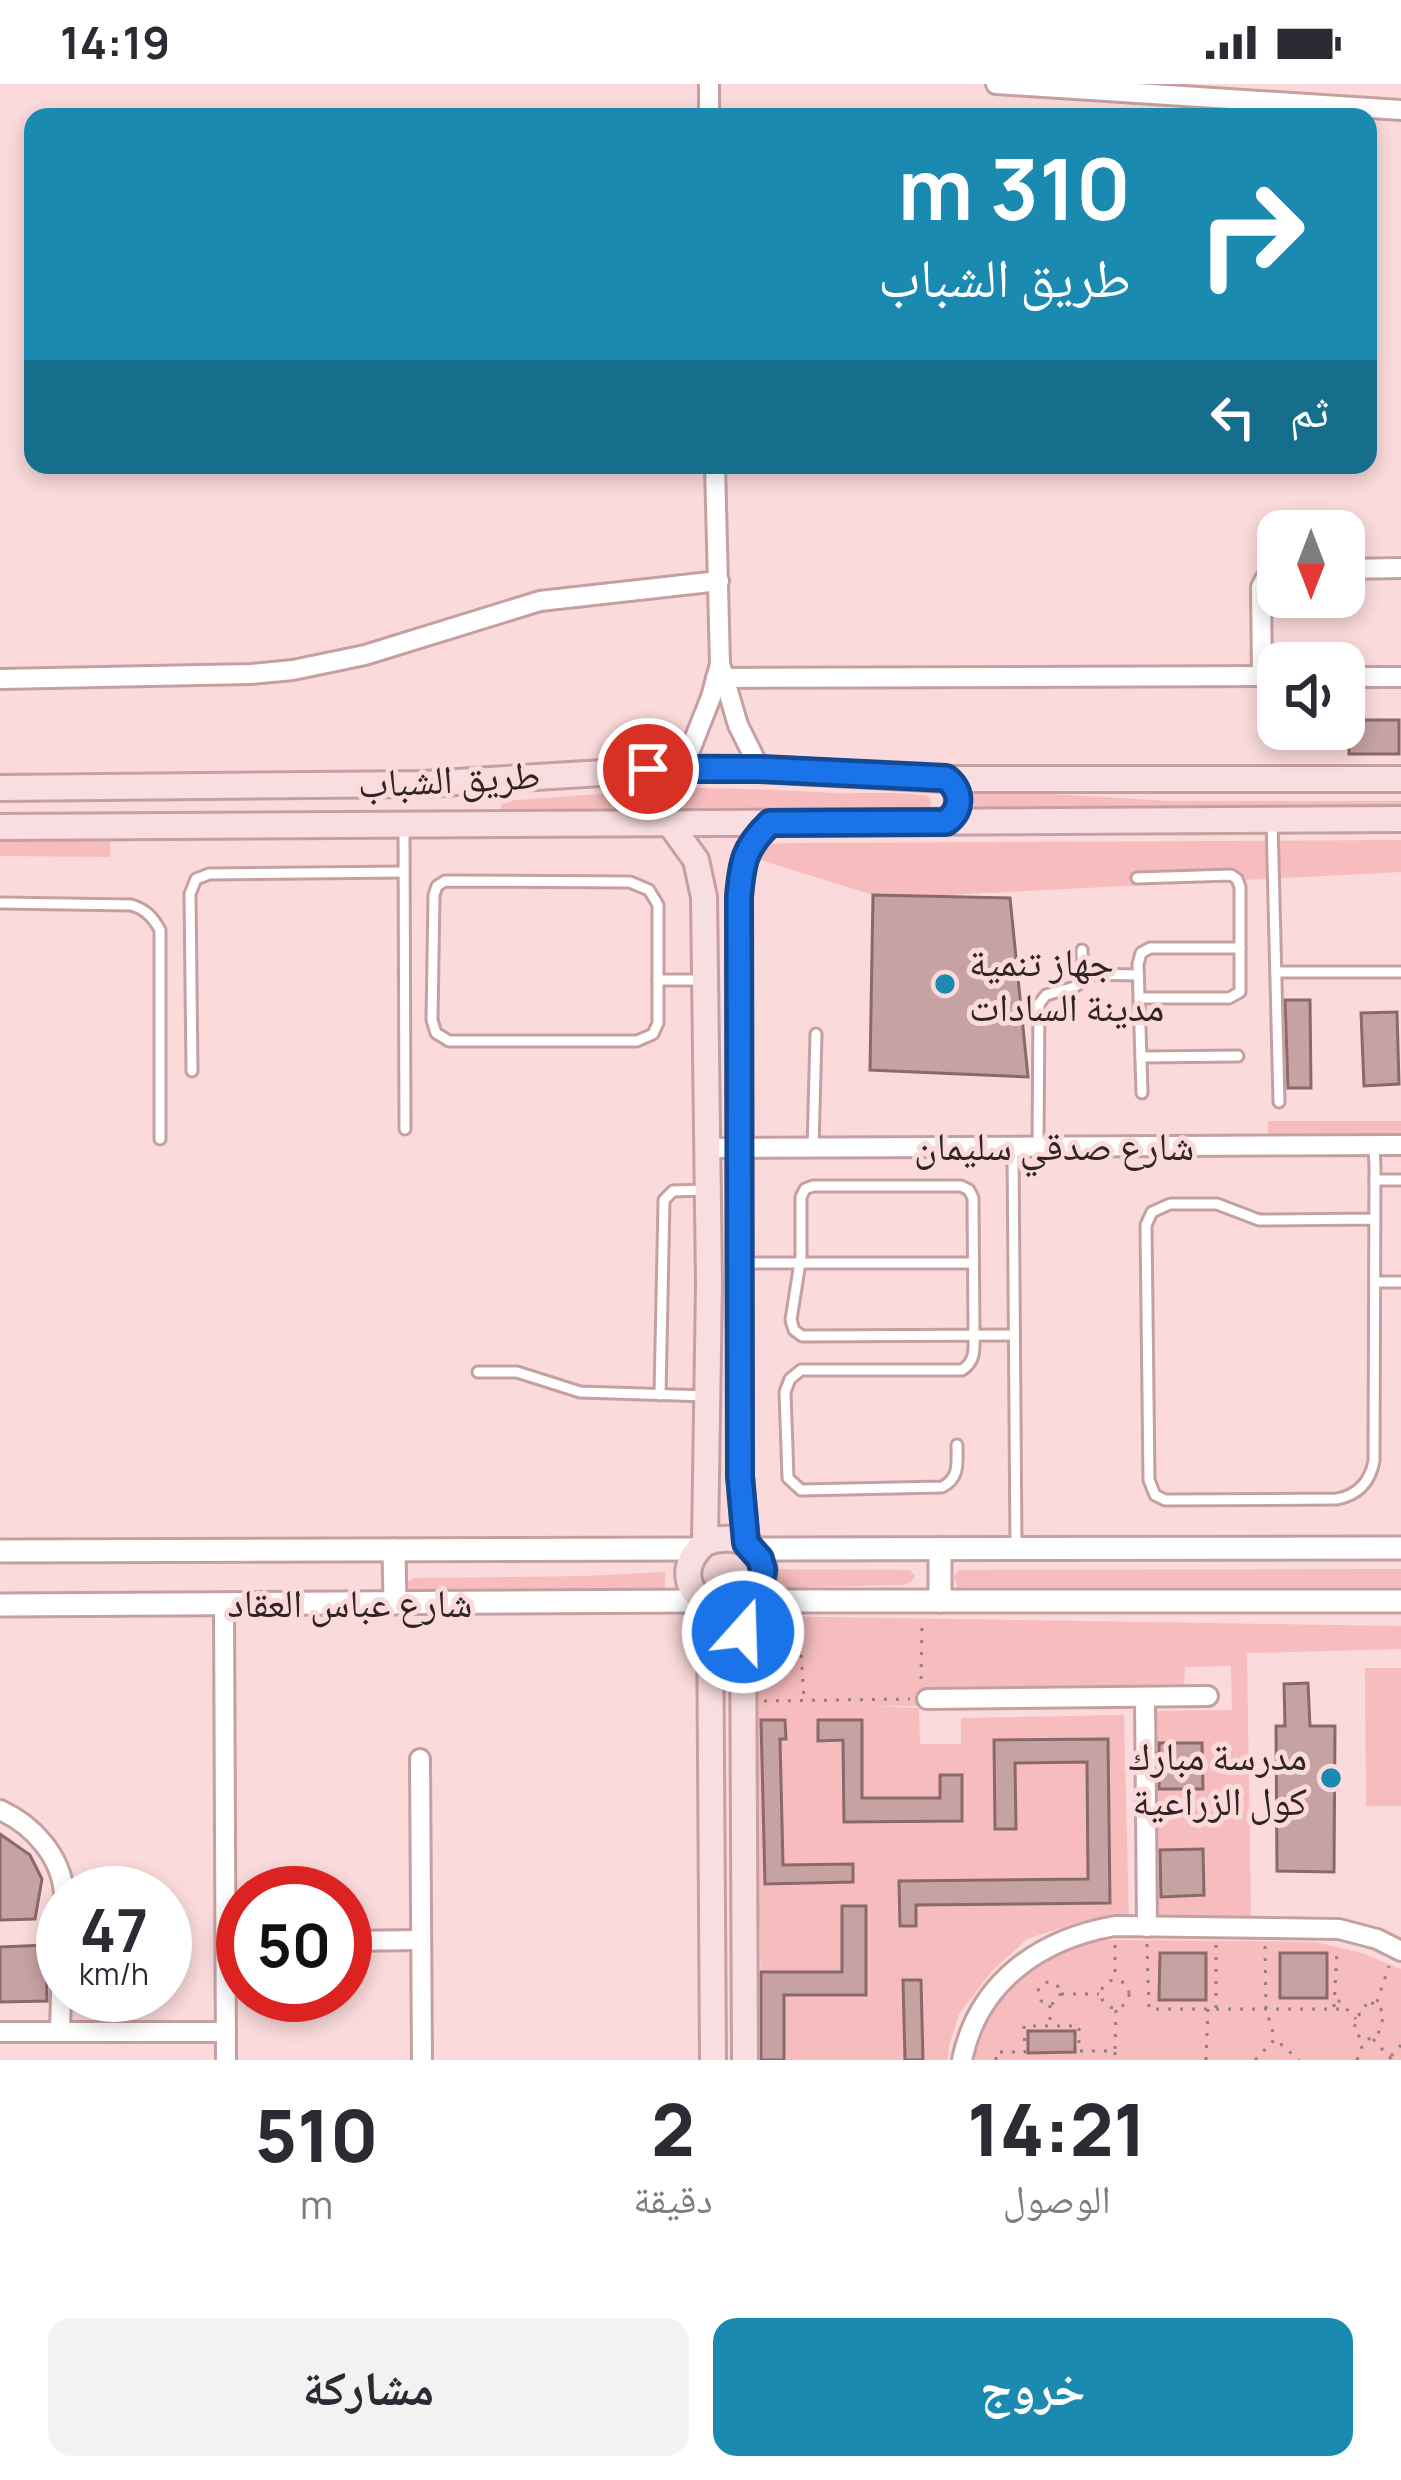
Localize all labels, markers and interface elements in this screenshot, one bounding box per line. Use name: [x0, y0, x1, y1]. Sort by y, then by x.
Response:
text: 14:19: [60, 11, 170, 73]
text: 310 m: [898, 130, 1131, 245]
icon: right: [1173, 156, 1329, 312]
text: طريق الشباب: [878, 239, 1131, 313]
text: ثم: [1290, 379, 1329, 441]
icon: left: [1200, 384, 1266, 450]
north arrow: [1257, 510, 1365, 618]
map controls: [1257, 510, 1365, 750]
button: sound: [1257, 642, 1365, 750]
pin: [597, 718, 699, 820]
icon: arrive: [615, 736, 681, 802]
street label: طريق الشباب: [356, 746, 541, 810]
place label: جهاز تنمية مدينة السادات: [969, 934, 1164, 1033]
marker: جهاز تنمية مدينة السادات: [932, 971, 958, 997]
street label: شارع صدقي سليمان: [914, 1118, 1194, 1178]
position arrow: [680, 1569, 806, 1695]
street label: شارع عباس العقاد: [228, 1575, 473, 1629]
place label: مدرسة مبارك كول الزراعية: [1129, 1728, 1307, 1827]
marker: مدرسة مبارك كول الزراعية: [1318, 1765, 1344, 1791]
speed limit sign: 50: [216, 1866, 372, 2022]
text: 47: [80, 1888, 148, 1970]
text: km/h: [79, 1953, 149, 1994]
text: 2: [651, 2079, 695, 2178]
text: 14:21: [967, 2079, 1146, 2178]
text: 510: [255, 2085, 378, 2184]
text: دقيقة: [633, 2171, 713, 2225]
text: الوصول: [1003, 2171, 1111, 2225]
text: m: [300, 2177, 333, 2231]
button: مشاركة: [48, 2318, 689, 2456]
button: خروج: [713, 2318, 1353, 2456]

